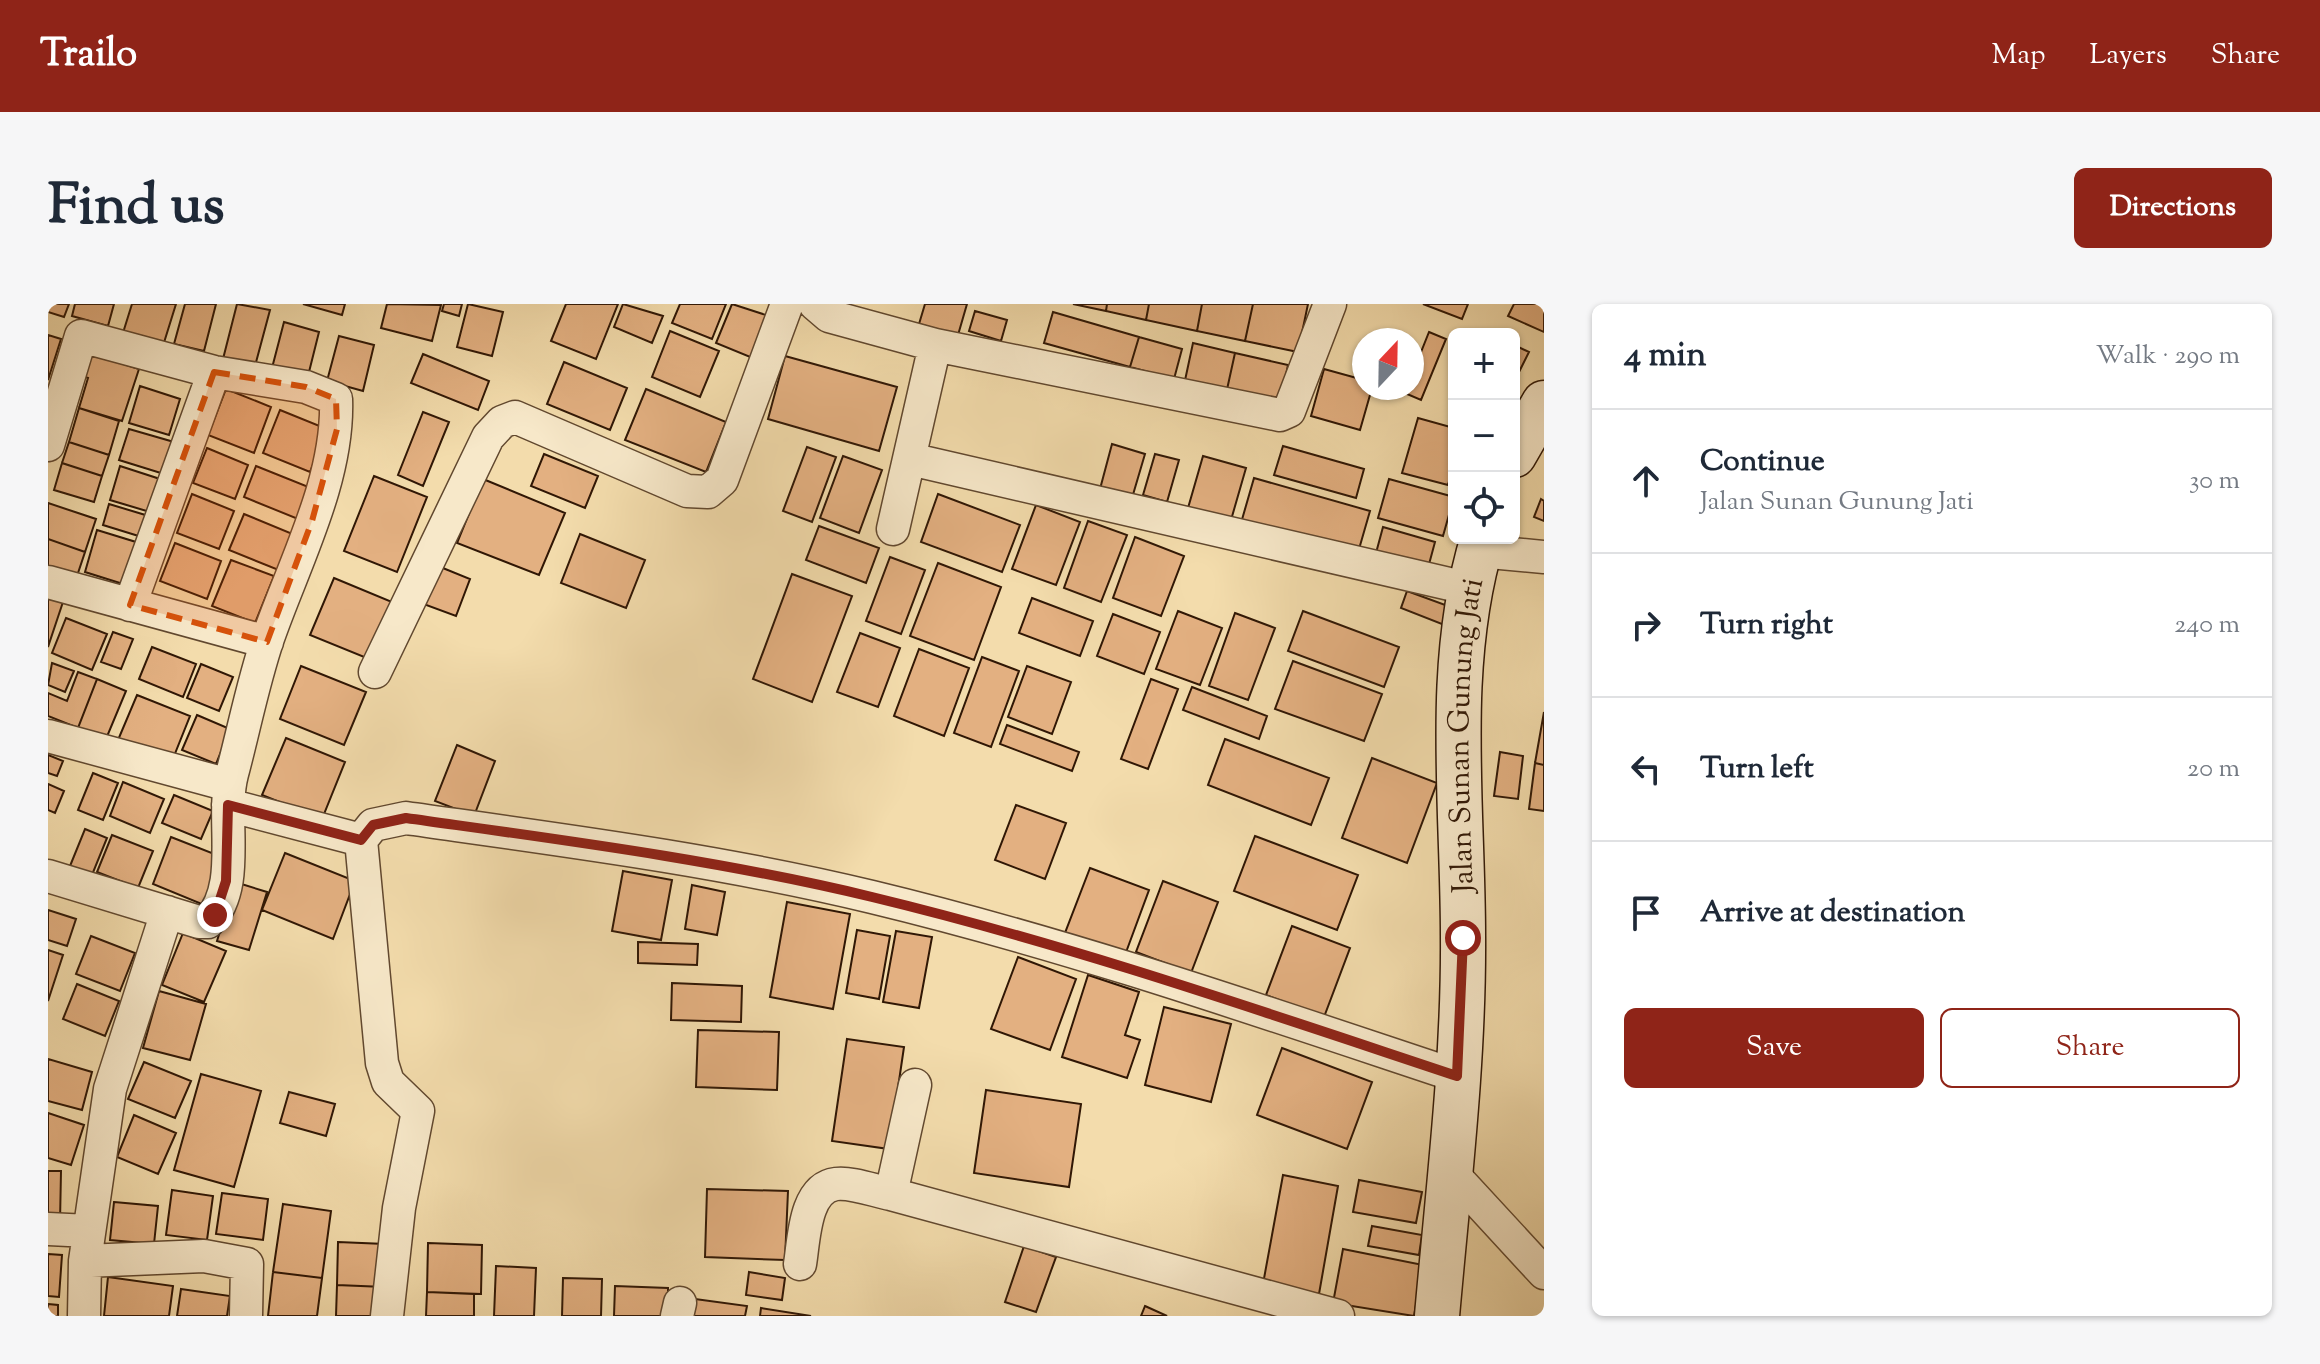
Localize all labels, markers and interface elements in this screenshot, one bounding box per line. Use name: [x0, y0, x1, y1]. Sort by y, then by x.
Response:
text: Trailo: [40, 29, 137, 83]
text: Map: [1992, 36, 2045, 76]
text: Layers: [2089, 36, 2167, 76]
text: Share: [2211, 36, 2280, 76]
text: Find us: [48, 168, 224, 249]
button: Directions: [2074, 168, 2272, 248]
north arrow: [1352, 328, 1424, 400]
map controls: [1448, 328, 1520, 544]
button: +: [1448, 328, 1520, 400]
text: 4 min: [1624, 332, 1706, 381]
text: Walk · 290 m: [2096, 338, 2240, 375]
button: −: [1448, 400, 1520, 472]
text: Continue: [1700, 441, 1825, 484]
icon: ahead: [1624, 459, 1668, 503]
text: 30 m: [2189, 463, 2240, 500]
button: locate: [1448, 472, 1520, 544]
text: Jalan Sunan Gunung Jati: [1700, 484, 1974, 521]
street label: Jalan Sunan Gunung Jati: [1439, 574, 1496, 895]
icon: right: [1624, 603, 1668, 647]
text: Turn right: [1700, 604, 1833, 647]
text: 240 m: [2174, 607, 2240, 644]
icon: left: [1624, 747, 1668, 791]
text: Turn left: [1700, 748, 1814, 791]
text: 20 m: [2187, 751, 2240, 788]
icon: arrive: [1624, 891, 1668, 935]
text: Arrive at destination: [1700, 892, 1965, 935]
route end: [197, 897, 233, 933]
route start: [1445, 920, 1481, 956]
button: Save: [1624, 1008, 1924, 1088]
button: Share: [1940, 1008, 2240, 1088]

